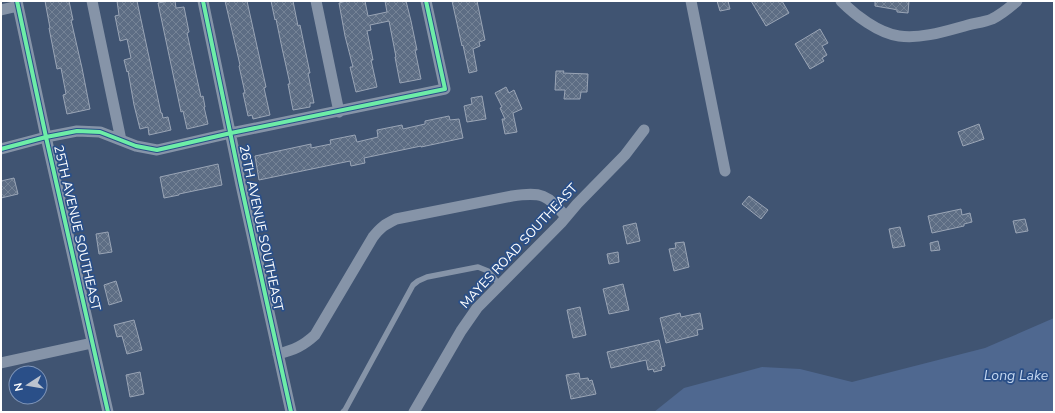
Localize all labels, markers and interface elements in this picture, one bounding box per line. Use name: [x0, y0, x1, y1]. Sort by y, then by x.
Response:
street label: 25TH AVENUE SOUTHEAST: [49, 143, 105, 313]
street label: 26TH AVENUE SOUTHEAST: [235, 143, 287, 313]
street label: MAYES ROAD SOUTHEAST: [456, 179, 582, 312]
north arrow: [8, 365, 48, 405]
water label: Long Lake: [984, 366, 1049, 385]
text: N: [11, 381, 27, 393]

